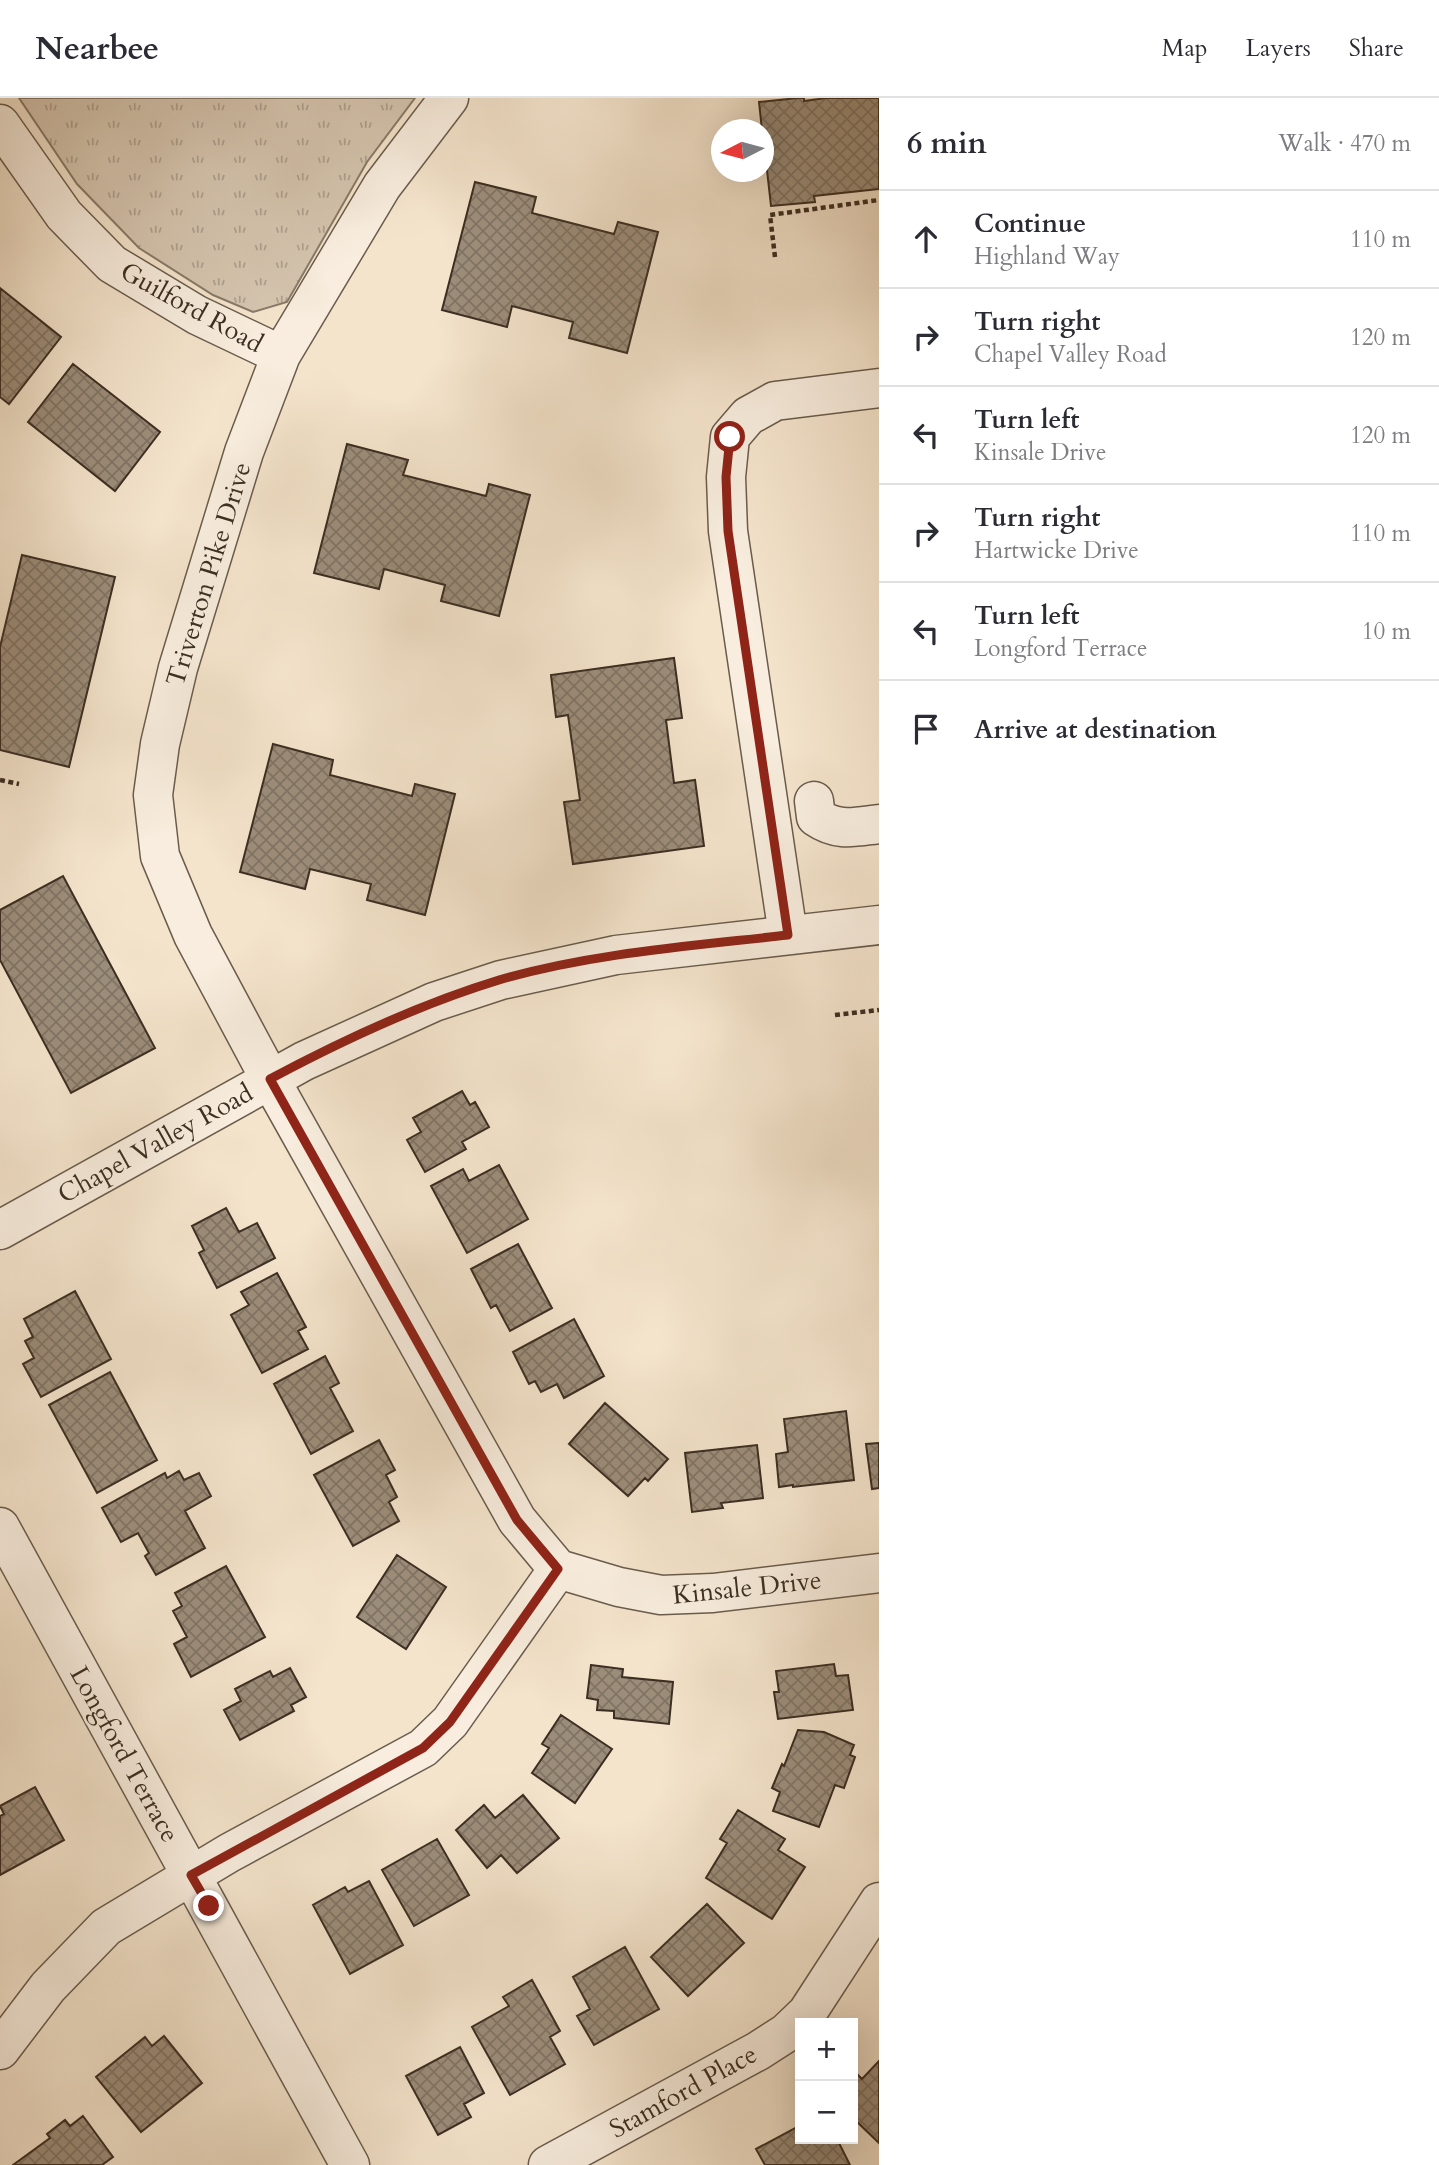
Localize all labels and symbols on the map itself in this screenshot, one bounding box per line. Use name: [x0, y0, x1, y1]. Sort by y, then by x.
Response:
north arrow: [711, 119, 774, 182]
street label: Guilford Road: [114, 254, 270, 361]
route start: [714, 421, 745, 452]
street label: Triverton Pike Drive: [158, 458, 259, 690]
street label: Chapel Valley Road: [51, 1075, 259, 1212]
street label: Kinsale Drive: [671, 1562, 823, 1613]
street label: Longford Terrace: [62, 1660, 187, 1849]
route end: [193, 1890, 224, 1921]
street label: Stamford Place: [603, 2036, 763, 2146]

